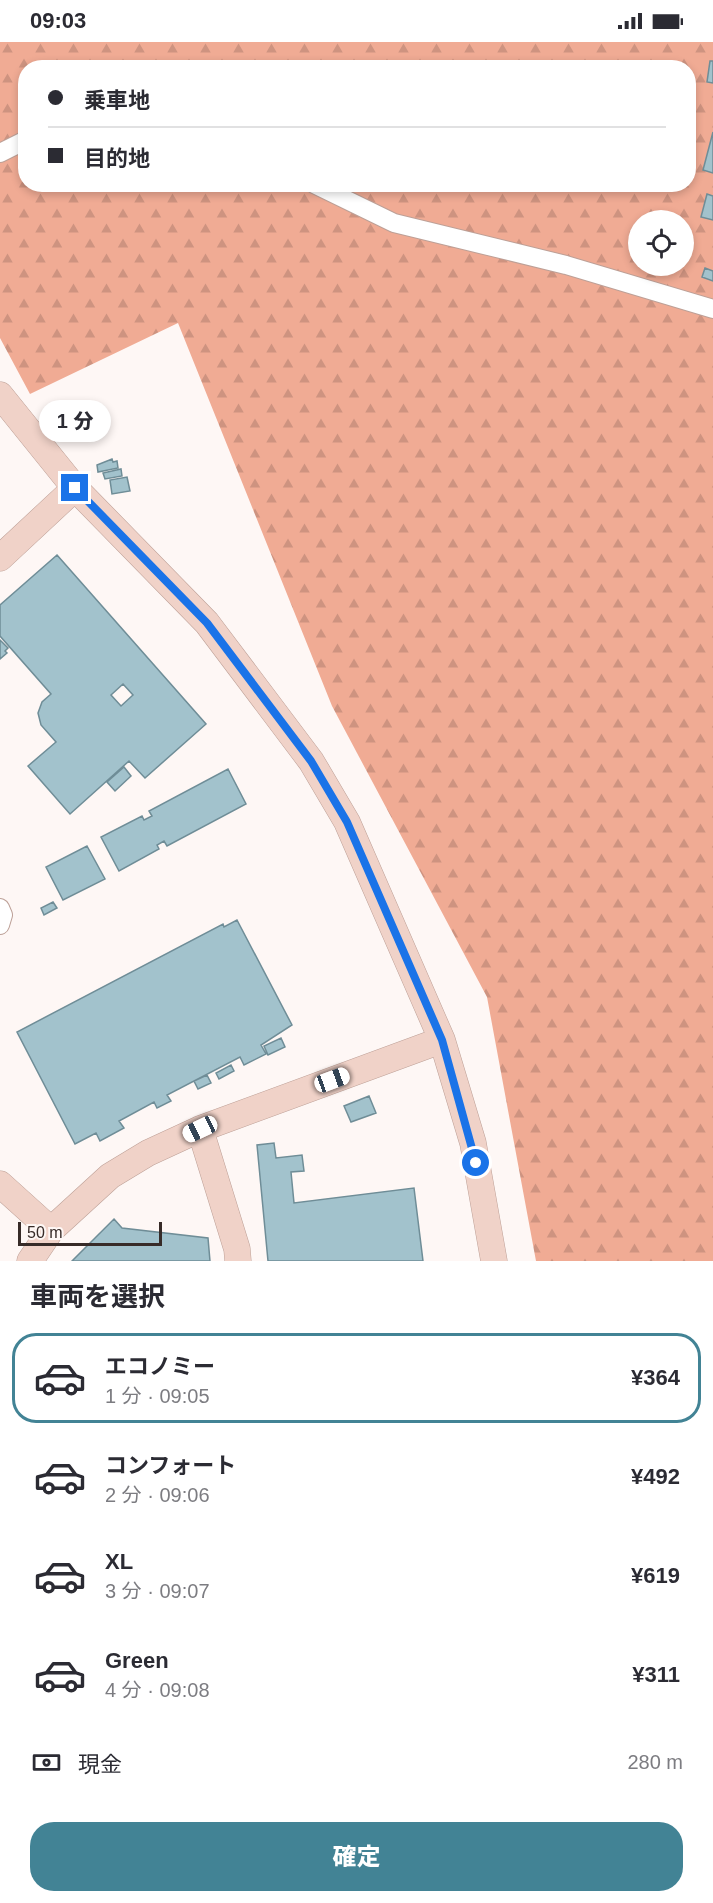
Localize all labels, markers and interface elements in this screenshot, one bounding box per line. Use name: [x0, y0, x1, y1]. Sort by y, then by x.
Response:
text: 09:03: [30, 8, 86, 33]
text: 乗車地: [84, 88, 150, 113]
text: 目的地: [84, 146, 150, 171]
map controls: [628, 210, 694, 276]
button: locate: [628, 210, 694, 276]
callout: 1 分: [39, 401, 111, 443]
text: 1 分: [57, 410, 93, 432]
route end: [61, 474, 88, 501]
car: [312, 1065, 352, 1095]
car: [180, 1113, 220, 1145]
route start: [462, 1149, 489, 1176]
scale bar: [18, 1219, 162, 1246]
text: 50 m: [27, 1224, 63, 1241]
text: 車両を選択: [30, 1282, 165, 1312]
icon: car: [33, 1351, 87, 1405]
text: エコノミー: [105, 1354, 215, 1379]
text: ¥364: [631, 1365, 680, 1390]
text: 1 分 · 09:05: [105, 1385, 210, 1407]
icon: car: [33, 1450, 87, 1504]
text: コンフォート: [105, 1453, 236, 1478]
text: ¥492: [631, 1464, 680, 1489]
text: 2 分 · 09:06: [105, 1484, 210, 1506]
icon: car: [33, 1549, 87, 1603]
text: XL: [105, 1549, 133, 1574]
text: ¥619: [631, 1563, 680, 1588]
text: 3 分 · 09:07: [105, 1580, 210, 1602]
icon: car: [33, 1648, 87, 1702]
text: Green: [105, 1648, 169, 1673]
text: ¥311: [632, 1662, 680, 1687]
text: 4 分 · 09:08: [105, 1679, 210, 1701]
icon: cash: [30, 1746, 63, 1779]
text: 280 m: [627, 1751, 683, 1773]
text: 現金: [78, 1752, 122, 1777]
button: 確定: [30, 1822, 683, 1891]

